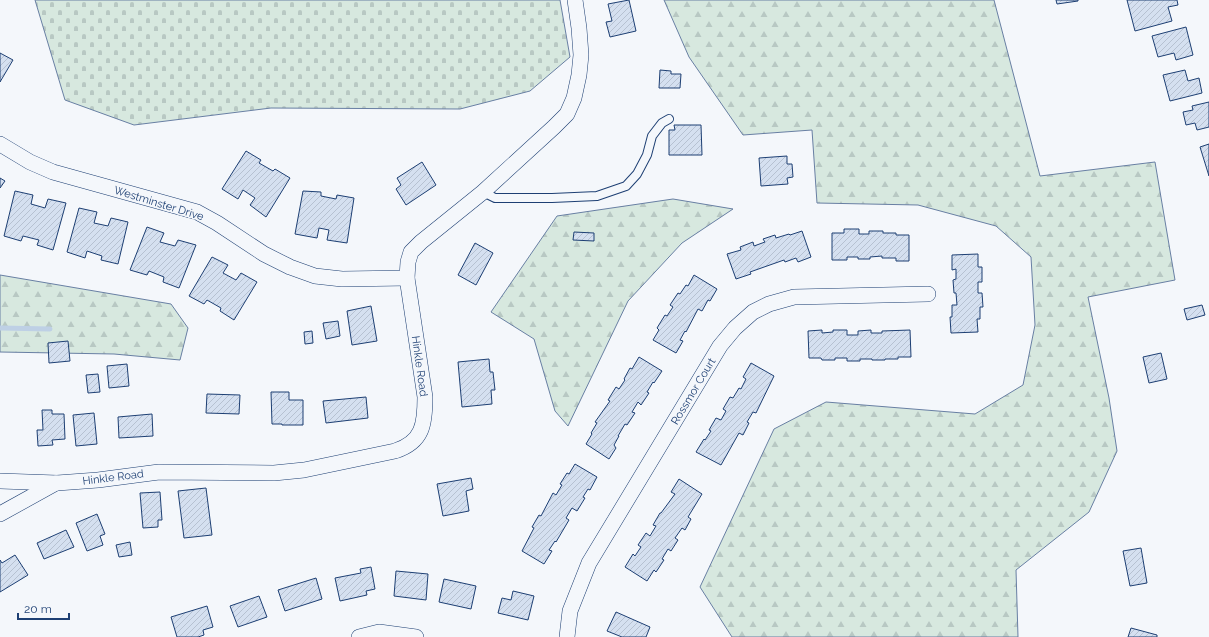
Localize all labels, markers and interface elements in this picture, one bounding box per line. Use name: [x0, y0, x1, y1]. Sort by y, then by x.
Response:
street label: Westminster Drive: [112, 184, 206, 223]
street label: Hinkle Road: [409, 335, 430, 398]
street label: Rossmor Court: [668, 355, 719, 427]
street label: Hinkle Road: [82, 467, 144, 488]
scale bar: [18, 595, 69, 621]
text: 20 m: [24, 602, 52, 616]

